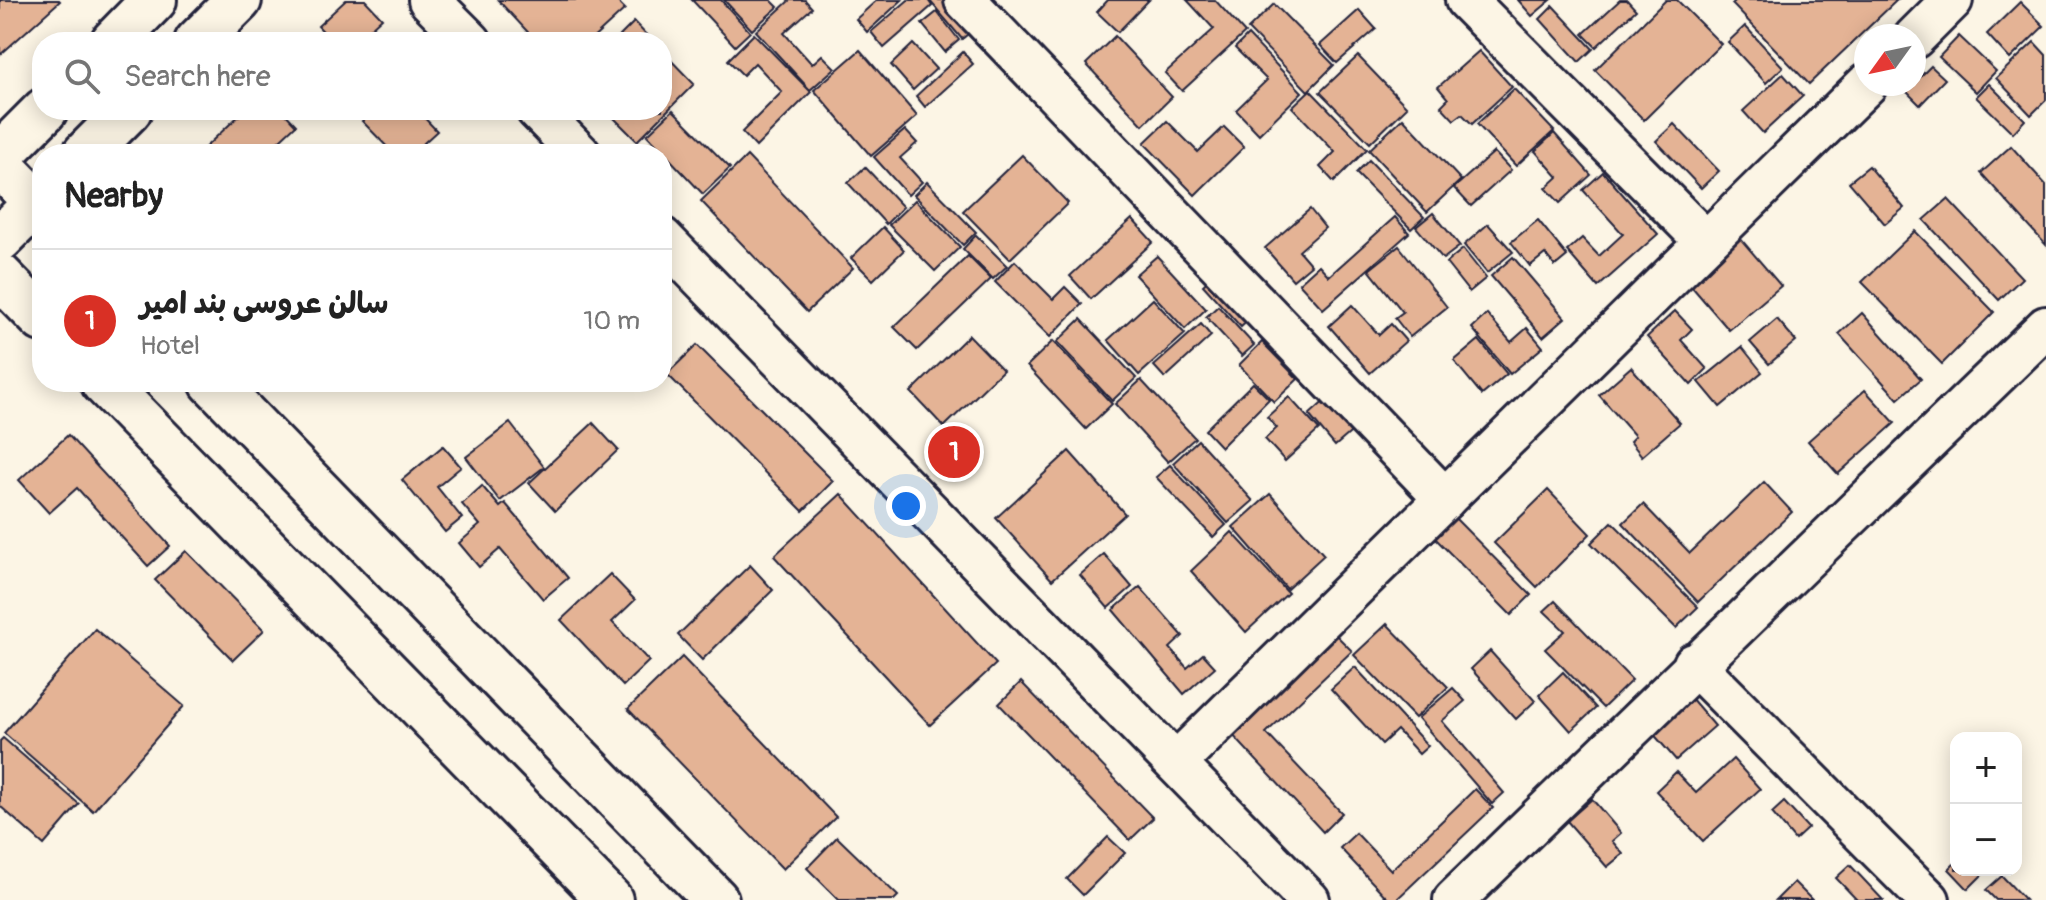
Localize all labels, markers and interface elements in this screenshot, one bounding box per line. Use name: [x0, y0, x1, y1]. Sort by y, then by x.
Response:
north arrow: [1854, 24, 1926, 96]
search box: [32, 32, 672, 120]
icon: search: [60, 54, 104, 98]
text: Search here: [124, 58, 271, 95]
text: Nearby: [64, 175, 163, 218]
text: سالن عروسی بند امیر: [140, 285, 388, 322]
text: 1: [85, 305, 95, 337]
text: 10 m: [583, 305, 640, 337]
text: Hotel: [140, 330, 200, 362]
pin: 1: [928, 422, 980, 482]
your location: [886, 486, 926, 526]
map controls: [1950, 732, 2022, 876]
button: +: [1950, 732, 2022, 804]
button: −: [1950, 804, 2022, 876]

